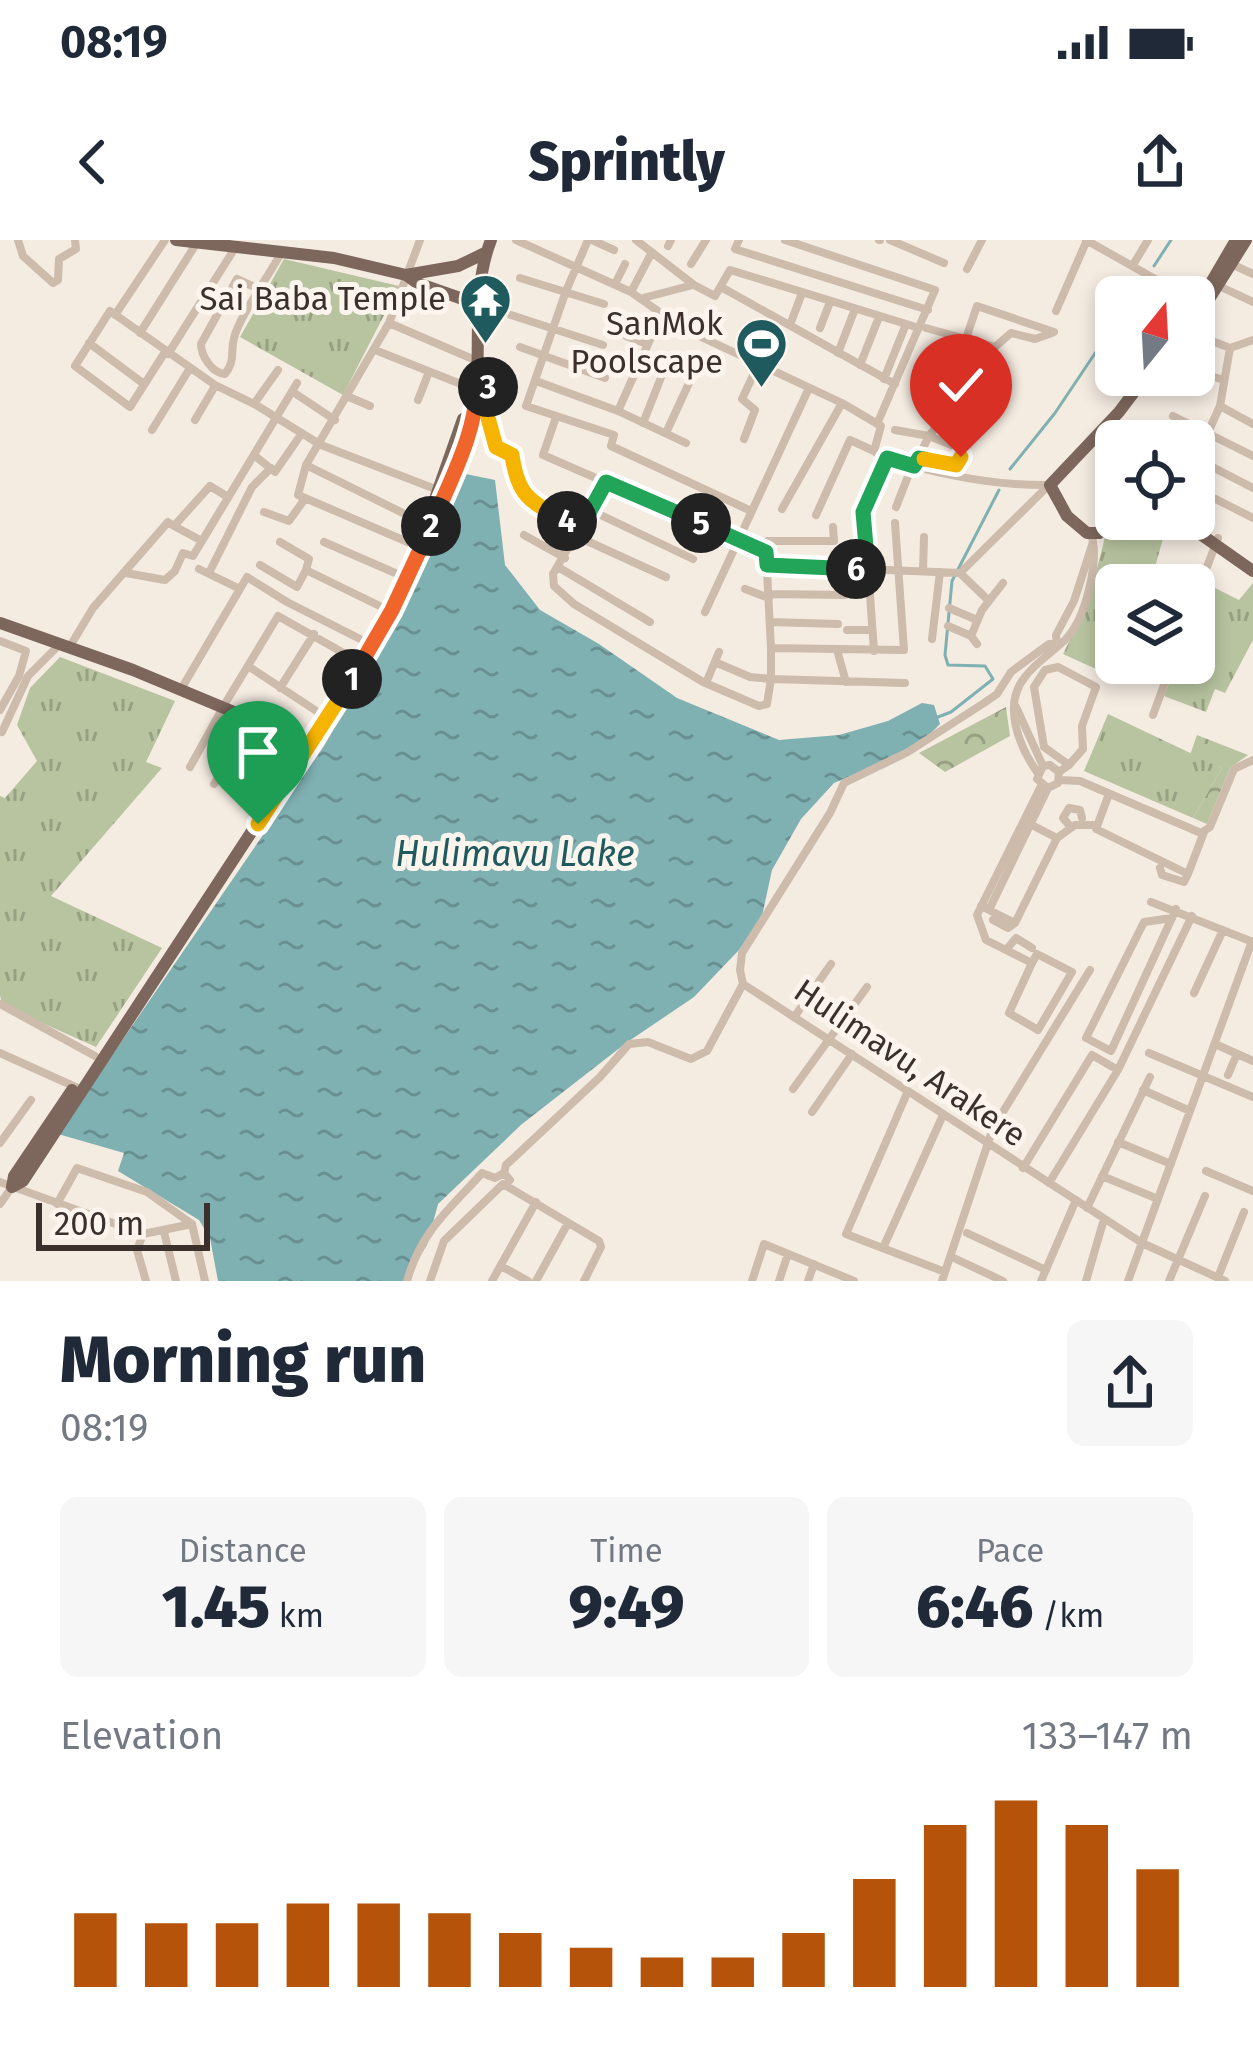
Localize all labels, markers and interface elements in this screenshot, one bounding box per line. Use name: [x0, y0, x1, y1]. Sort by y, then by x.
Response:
text: 08:19: [60, 15, 168, 69]
icon: back: [60, 129, 126, 195]
icon: share: [1127, 129, 1193, 195]
text: Sprintly: [528, 130, 725, 194]
temple icon: Sai Baba Temple: [457, 271, 513, 345]
north arrow: [1095, 276, 1215, 396]
map controls: [1095, 276, 1215, 684]
place label: Sai Baba Temple: [199, 279, 446, 319]
place label: SanMok Poolscape: [570, 304, 723, 382]
sports icon: SanMok Poolscape: [734, 315, 790, 389]
pin: [910, 334, 1012, 457]
icon: check: [928, 352, 994, 418]
pin: 3: [458, 357, 518, 417]
text: 3: [479, 367, 497, 407]
button: locate: [1095, 420, 1215, 540]
pin: 4: [537, 491, 597, 551]
pin: 5: [671, 493, 731, 553]
pin: 2: [401, 496, 461, 556]
text: 4: [558, 501, 576, 541]
text: 5: [692, 503, 710, 543]
text: 2: [422, 506, 440, 546]
pin: 6: [826, 539, 886, 599]
text: 6: [847, 549, 865, 589]
button: layers: [1095, 564, 1215, 684]
pin: 1: [322, 649, 382, 709]
text: 1: [344, 659, 360, 699]
pin: [207, 701, 309, 824]
icon: arrive: [225, 719, 291, 785]
water label: Hulimavu Lake: [395, 832, 635, 876]
street label: Hulimavu, Arakere: [786, 971, 1034, 1155]
scale bar: [36, 1197, 210, 1250]
text: 200 m: [54, 1204, 144, 1244]
text: Morning run: [60, 1320, 426, 1399]
button: share: [1067, 1320, 1193, 1446]
text: 08:19: [60, 1405, 148, 1451]
text: Distance: [179, 1531, 307, 1571]
text: Time: [590, 1531, 663, 1571]
text: Pace: [976, 1531, 1044, 1571]
text: 1.45: [162, 1571, 270, 1643]
text: 9:49: [569, 1571, 684, 1643]
text: 6:46: [916, 1571, 1033, 1643]
text: km: [270, 1596, 324, 1636]
text: /km: [1033, 1596, 1104, 1636]
text: Elevation: [60, 1713, 223, 1759]
text: 133–147 m: [1022, 1713, 1193, 1759]

